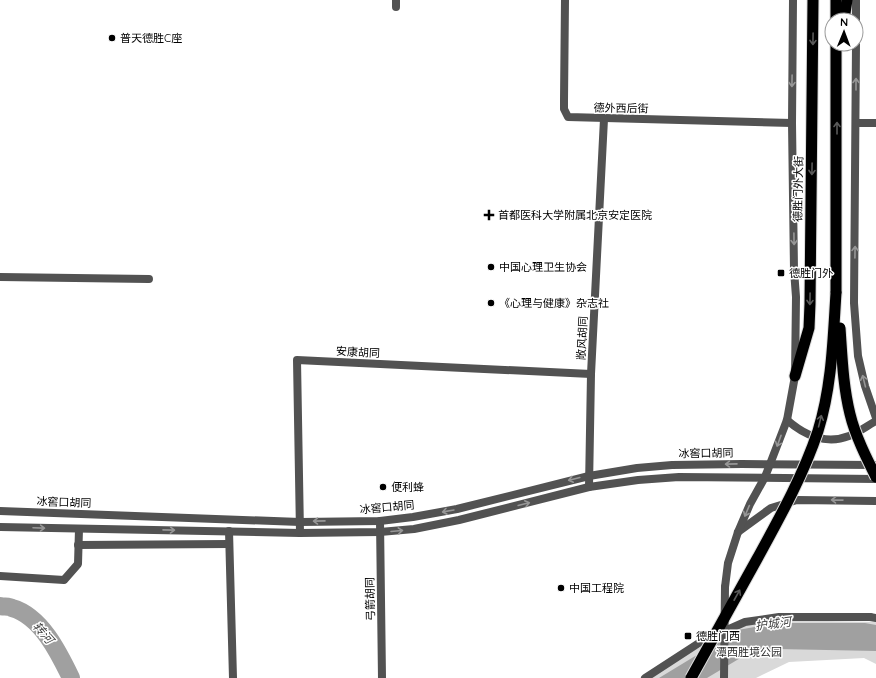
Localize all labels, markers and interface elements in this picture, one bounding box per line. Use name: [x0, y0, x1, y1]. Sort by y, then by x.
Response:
north arrow: [824, 12, 864, 52]
text: N: [840, 15, 848, 29]
place label: 普天德胜C座: [120, 31, 182, 45]
one-way arrow: [809, 32, 817, 45]
marker: 普天德胜C座: [107, 33, 117, 43]
one-way arrow: [788, 74, 796, 87]
one-way arrow: [852, 78, 860, 91]
street label: 德外西后街: [593, 101, 649, 115]
one-way arrow: [833, 122, 841, 135]
street label: 德胜门外大街: [790, 156, 806, 222]
one-way arrow: [808, 162, 815, 175]
place label: 首都医科大学附属北京安定医院: [498, 208, 652, 222]
marker: 首都医科大学附属北京安定医院: [483, 209, 495, 221]
one-way arrow: [790, 232, 798, 245]
one-way arrow: [851, 246, 859, 259]
place label: 中国心理卫生协会: [499, 260, 587, 274]
marker: 中国心理卫生协会: [486, 262, 496, 272]
place label: 德胜门外: [789, 266, 833, 280]
marker: 德胜门外: [776, 268, 786, 278]
one-way arrow: [806, 292, 814, 305]
place label: 《心理与健康》杂志社: [499, 296, 609, 310]
marker: 《心理与健康》杂志社: [486, 298, 496, 308]
street label: 敞风胡同: [574, 316, 590, 360]
street label: 安康胡同: [336, 344, 380, 360]
one-way arrow: [859, 375, 867, 388]
one-way arrow: [817, 415, 825, 428]
one-way arrow: [775, 434, 783, 446]
street label: 冰窖口胡同: [678, 446, 734, 460]
one-way arrow: [725, 460, 738, 468]
one-way arrow: [568, 476, 581, 484]
place label: 便利蜂: [391, 480, 424, 494]
marker: 便利蜂: [378, 482, 388, 492]
street label: 冰窖口胡同: [36, 494, 92, 510]
one-way arrow: [831, 496, 844, 504]
street label: 冰窖口胡同: [359, 498, 415, 516]
one-way arrow: [517, 499, 530, 507]
one-way arrow: [743, 505, 750, 517]
one-way arrow: [442, 507, 455, 515]
one-way arrow: [313, 518, 326, 525]
one-way arrow: [32, 524, 45, 532]
one-way arrow: [162, 527, 175, 534]
one-way arrow: [390, 527, 403, 534]
street label: 弓箭胡同: [363, 577, 377, 621]
place label: 中国工程院: [569, 581, 624, 595]
marker: 中国工程院: [556, 583, 566, 593]
one-way arrow: [734, 589, 742, 601]
water label: 护城河: [754, 614, 794, 633]
water label: 转河: [30, 619, 58, 648]
place label: 德胜门西: [696, 629, 740, 643]
marker: 德胜门西: [683, 631, 693, 641]
park label: 潭西胜境公园: [716, 645, 782, 659]

